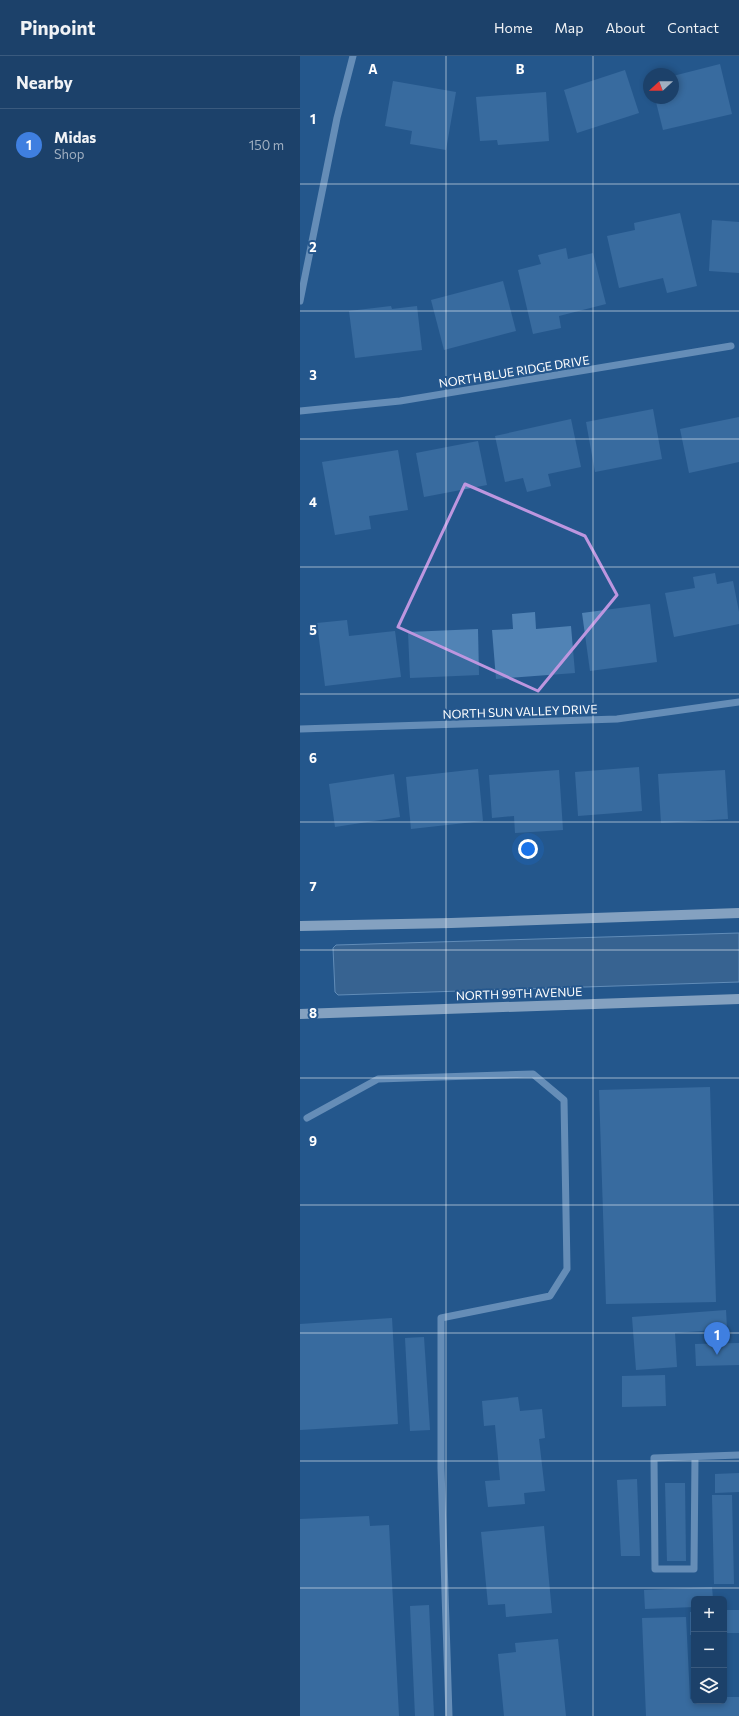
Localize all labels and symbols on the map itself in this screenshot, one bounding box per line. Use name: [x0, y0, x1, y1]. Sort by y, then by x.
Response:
text: A: [368, 61, 378, 77]
text: B: [516, 61, 525, 77]
north arrow: [643, 68, 679, 104]
text: 1: [310, 111, 316, 127]
text: 2: [309, 239, 317, 255]
street label: NORTH BLUE RIDGE DRIVE: [438, 352, 590, 390]
text: 3: [309, 367, 317, 383]
text: 4: [309, 494, 317, 510]
text: 5: [309, 622, 317, 638]
street label: NORTH SUN VALLEY DRIVE: [442, 701, 598, 721]
text: 6: [309, 750, 317, 766]
your location: [518, 839, 538, 859]
text: 7: [309, 878, 317, 894]
street label: NORTH 99TH AVENUE: [456, 984, 582, 1002]
text: 8: [309, 1005, 317, 1021]
text: 9: [309, 1133, 317, 1149]
pin: 1: [704, 1322, 730, 1355]

